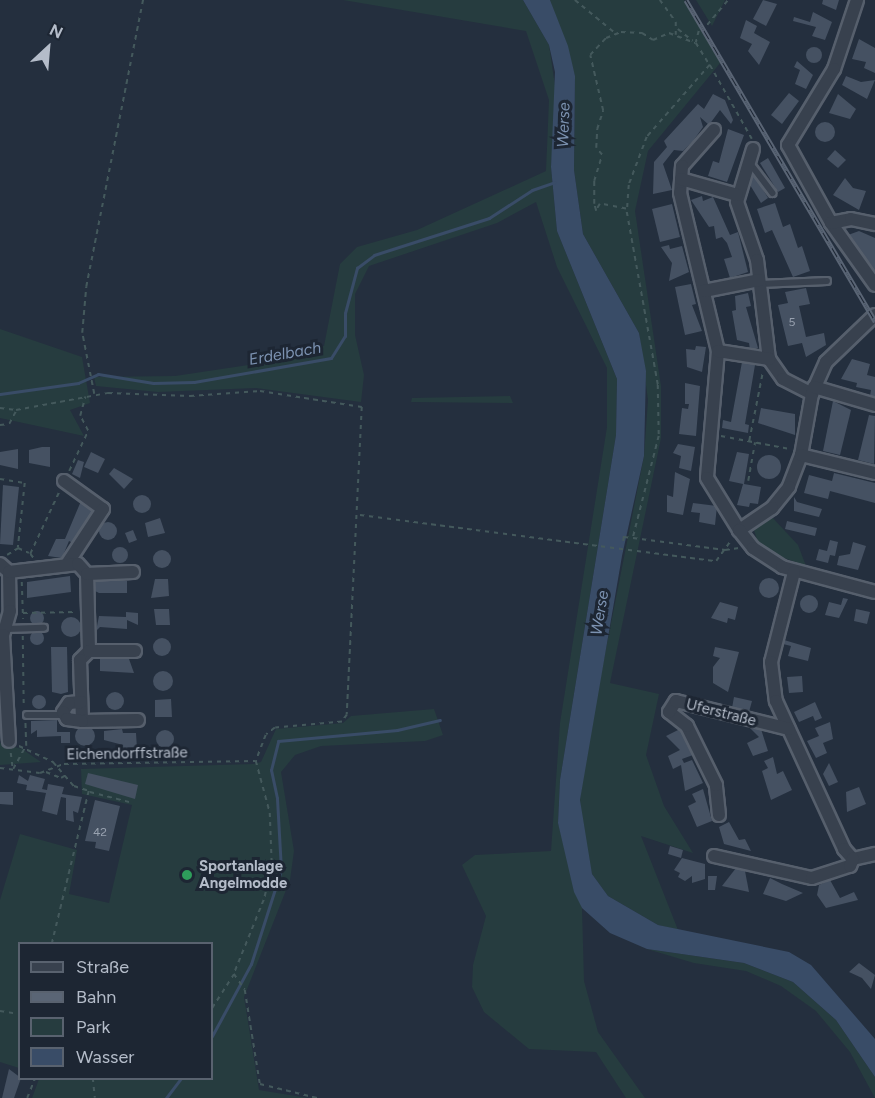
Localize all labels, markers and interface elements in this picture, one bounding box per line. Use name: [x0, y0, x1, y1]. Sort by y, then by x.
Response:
north arrow: [18, 18, 78, 78]
text: N: [46, 20, 66, 43]
water label: Werse: [554, 102, 574, 148]
house number: 5: [789, 316, 795, 330]
water label: Erdelbach: [247, 338, 323, 370]
water label: Werse: [587, 589, 613, 637]
street label: Uferstraße: [684, 696, 758, 730]
street label: Eichendorffstraße: [66, 744, 188, 764]
house number: 42: [93, 826, 107, 840]
place label: Sportanlage Angelmodde: [199, 857, 287, 892]
marker: Sportanlage Angelmodde: [180, 868, 194, 882]
legend: [18, 942, 213, 1080]
text: Straße: [76, 956, 129, 978]
text: Bahn: [76, 986, 116, 1008]
text: Park: [76, 1016, 110, 1038]
text: Wasser: [76, 1046, 134, 1068]

